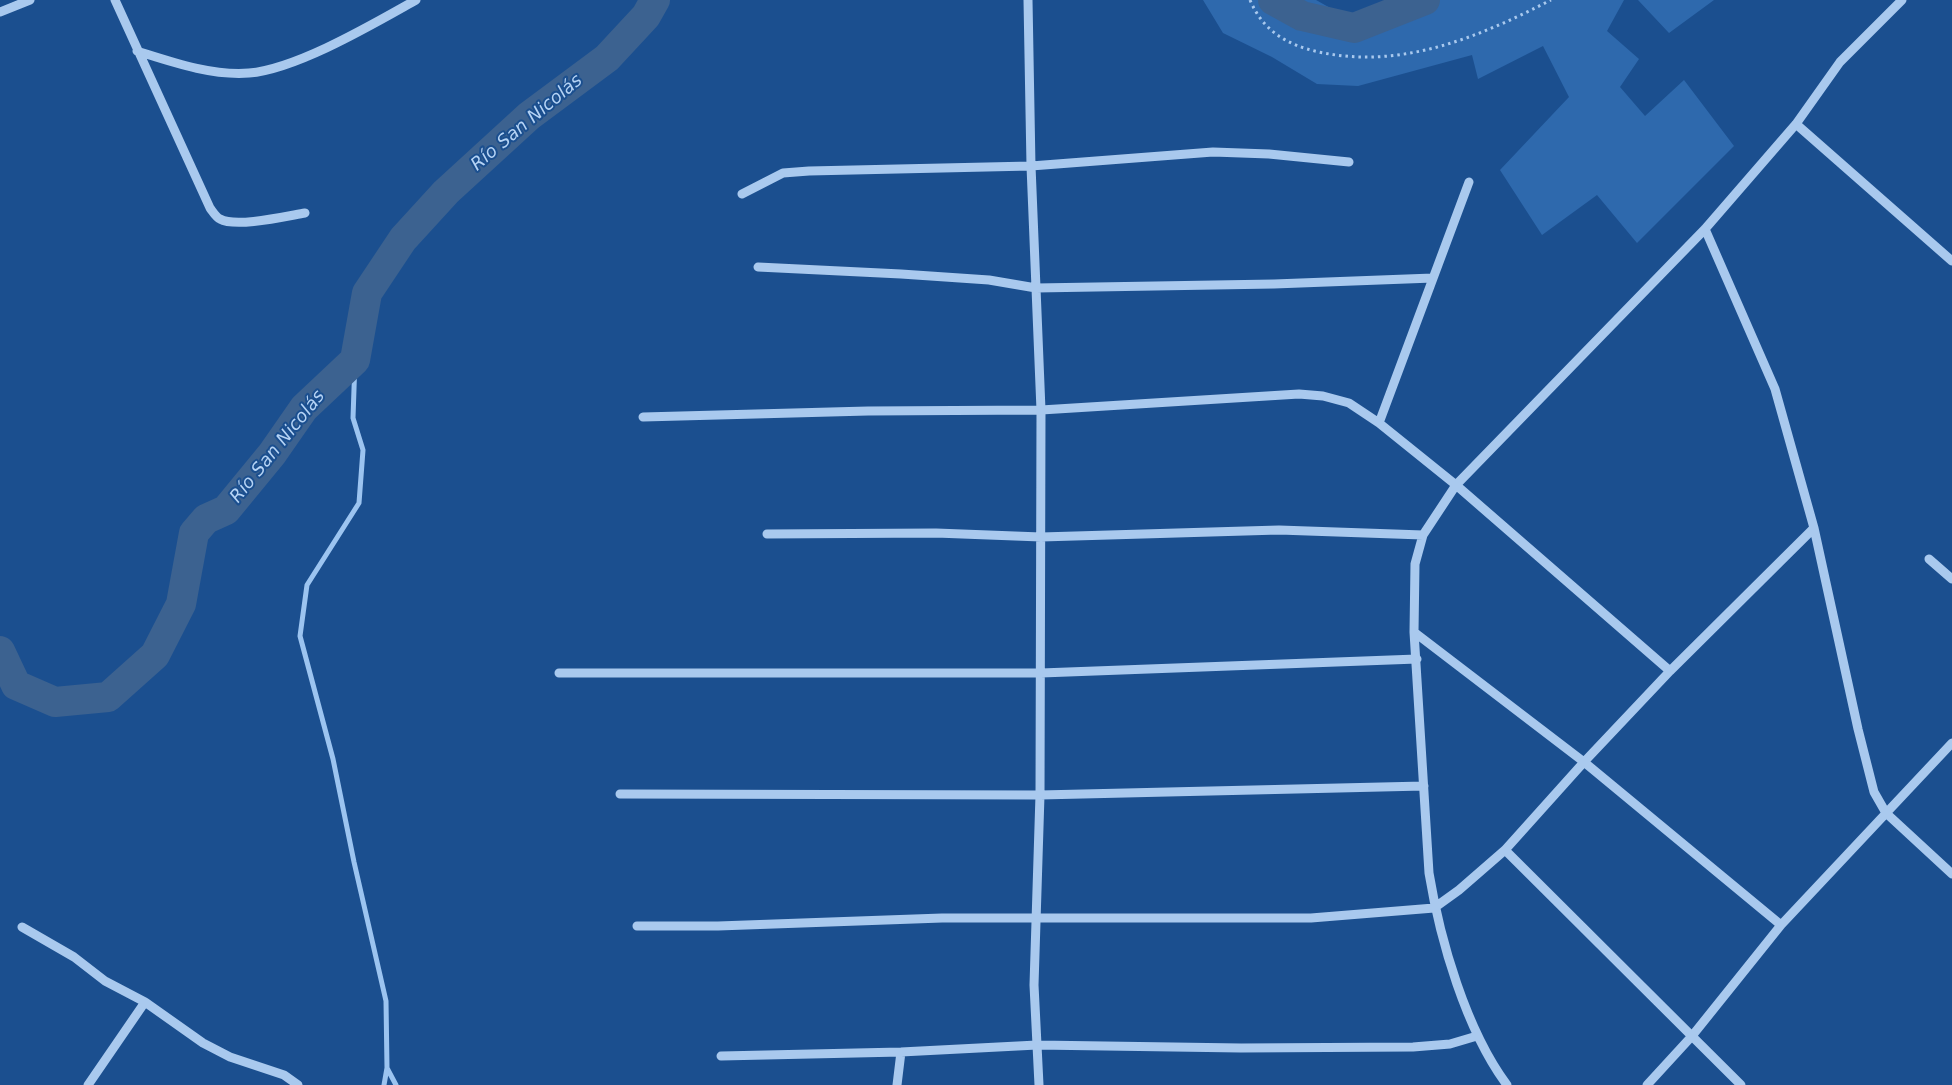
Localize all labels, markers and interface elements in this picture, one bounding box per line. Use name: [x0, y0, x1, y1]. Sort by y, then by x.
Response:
water label: Río San Nicolás: [467, 70, 587, 176]
water label: Río San Nicolás: [226, 386, 330, 508]

